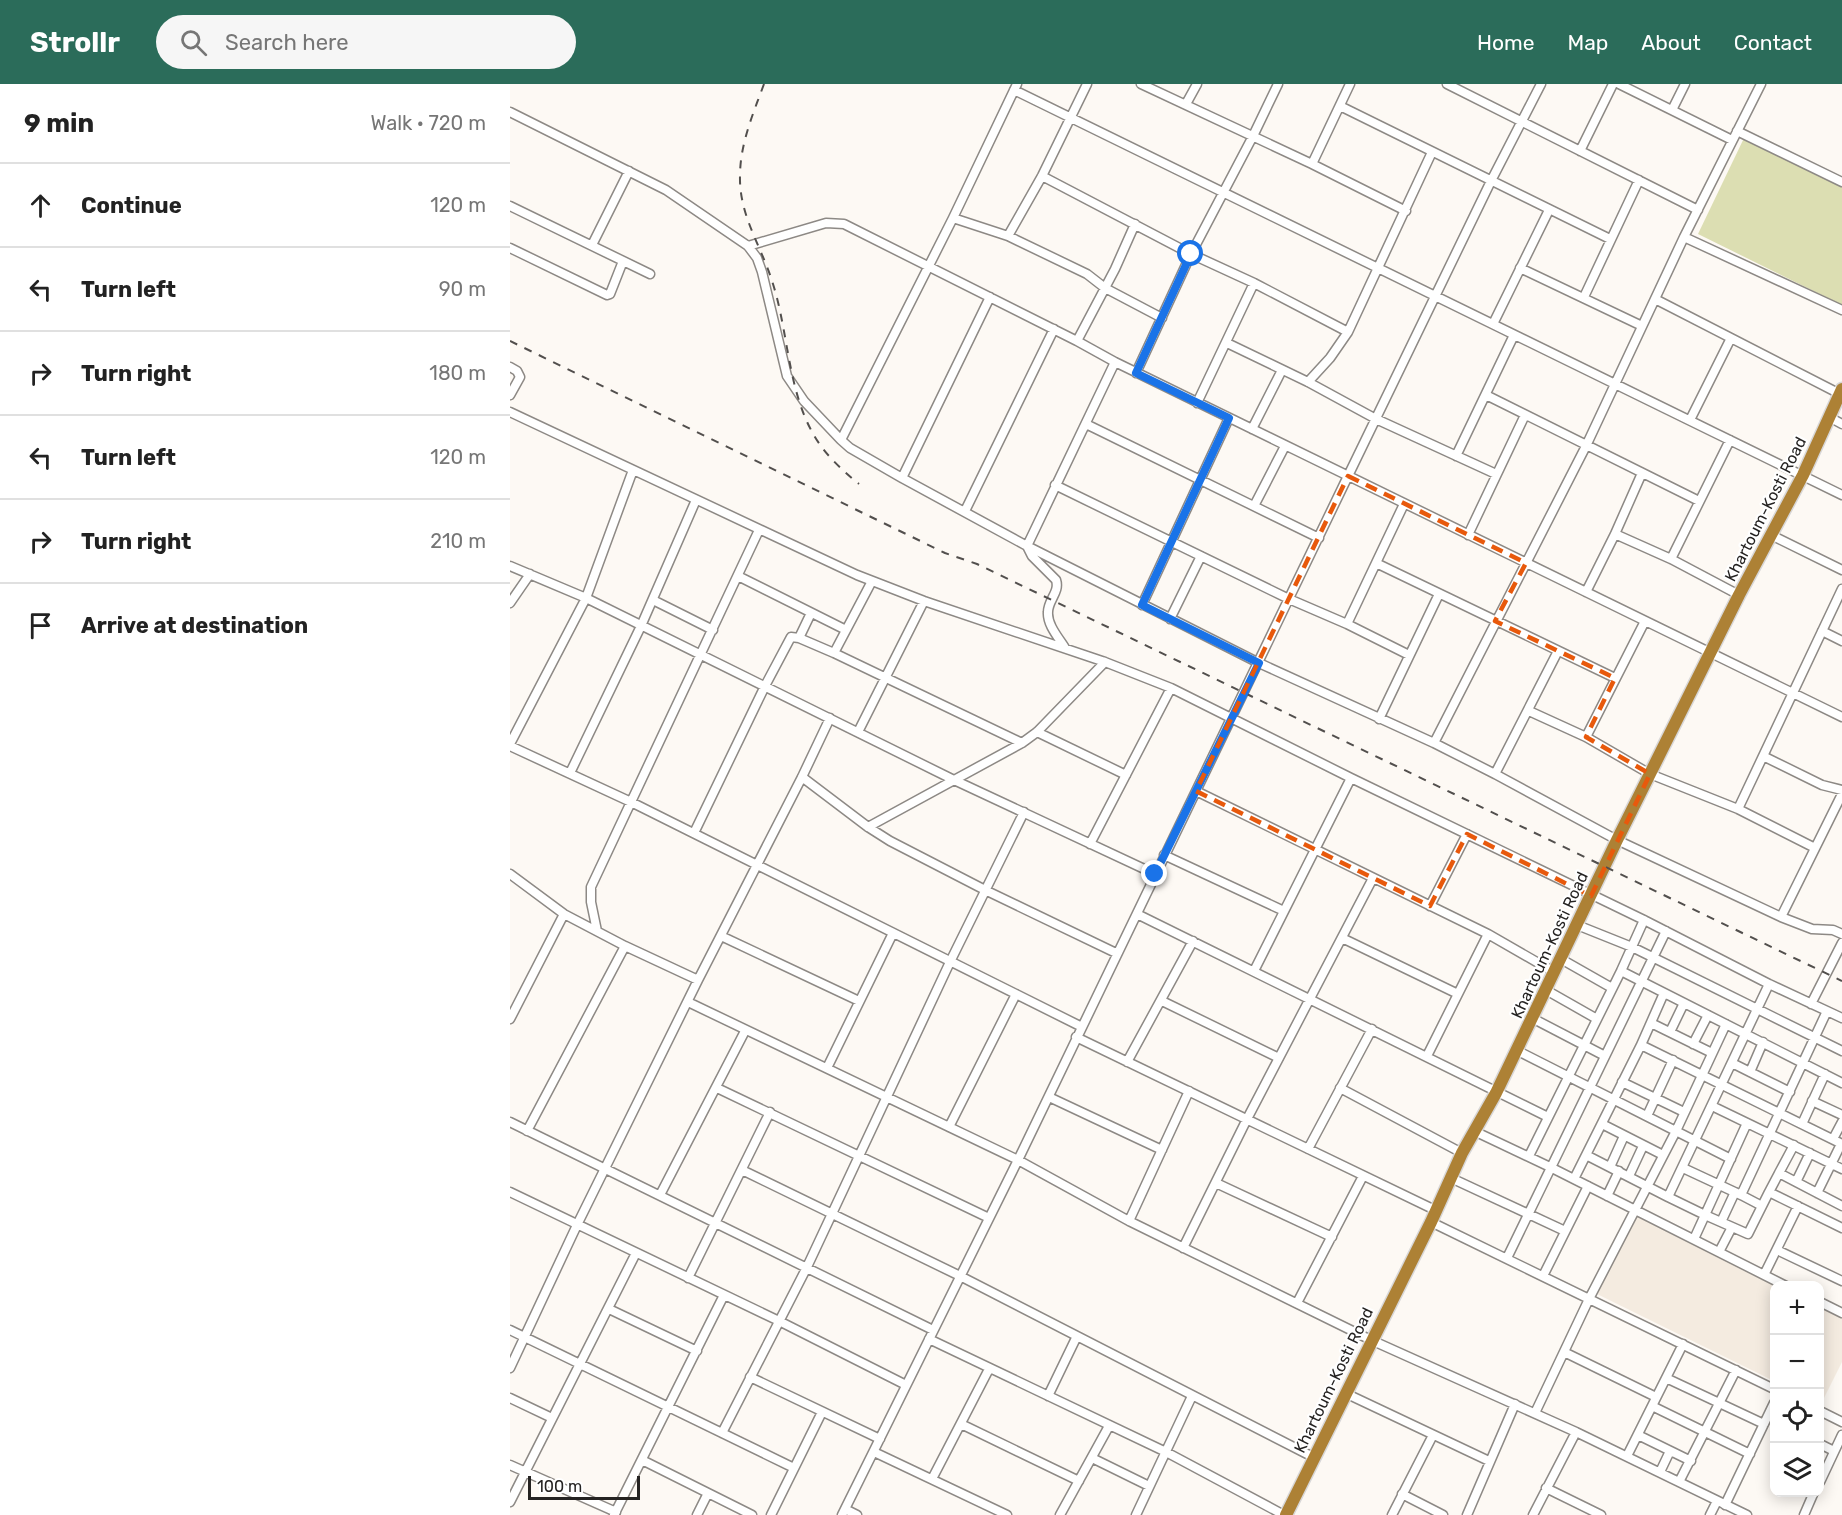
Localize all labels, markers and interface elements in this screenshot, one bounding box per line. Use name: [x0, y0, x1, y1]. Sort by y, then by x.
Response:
search box: [156, 15, 576, 69]
text: Strollr: [30, 26, 120, 59]
icon: search: [177, 26, 210, 59]
text: Search here: [225, 29, 348, 56]
text: Home: [1477, 30, 1534, 55]
text: Map: [1567, 30, 1608, 55]
text: About: [1641, 30, 1701, 55]
text: Contact: [1734, 30, 1812, 55]
text: 9 min: [24, 108, 94, 139]
text: Walk · 720 m: [371, 111, 486, 135]
icon: ahead: [24, 189, 57, 222]
text: Continue: [81, 192, 182, 219]
text: 120 m: [430, 193, 486, 217]
route start: [1177, 240, 1203, 266]
icon: left: [24, 273, 57, 306]
text: Turn left: [81, 276, 176, 303]
text: 90 m: [439, 277, 486, 301]
icon: right: [24, 357, 57, 390]
text: Turn right: [81, 360, 191, 387]
text: 180 m: [429, 361, 486, 385]
street label: Khartoum-Kosti Road: [1721, 434, 1810, 585]
icon: left: [24, 441, 57, 474]
text: Turn left: [81, 444, 176, 471]
text: 120 m: [430, 445, 486, 469]
icon: right: [24, 525, 57, 558]
text: Turn right: [81, 528, 191, 555]
text: 210 m: [430, 529, 486, 553]
icon: arrive: [24, 609, 57, 642]
text: Arrive at destination: [81, 612, 308, 639]
route end: [1141, 860, 1167, 886]
street label: Khartoum-Kosti Road: [1507, 869, 1592, 1022]
map controls: [1770, 1281, 1824, 1497]
button: +: [1770, 1281, 1824, 1335]
street label: Khartoum-Kosti Road: [1290, 1304, 1377, 1456]
button: −: [1770, 1335, 1824, 1389]
button: locate: [1770, 1389, 1824, 1443]
button: layers: [1770, 1443, 1824, 1497]
scale bar: [528, 1473, 640, 1500]
text: 100 m: [537, 1477, 582, 1496]

